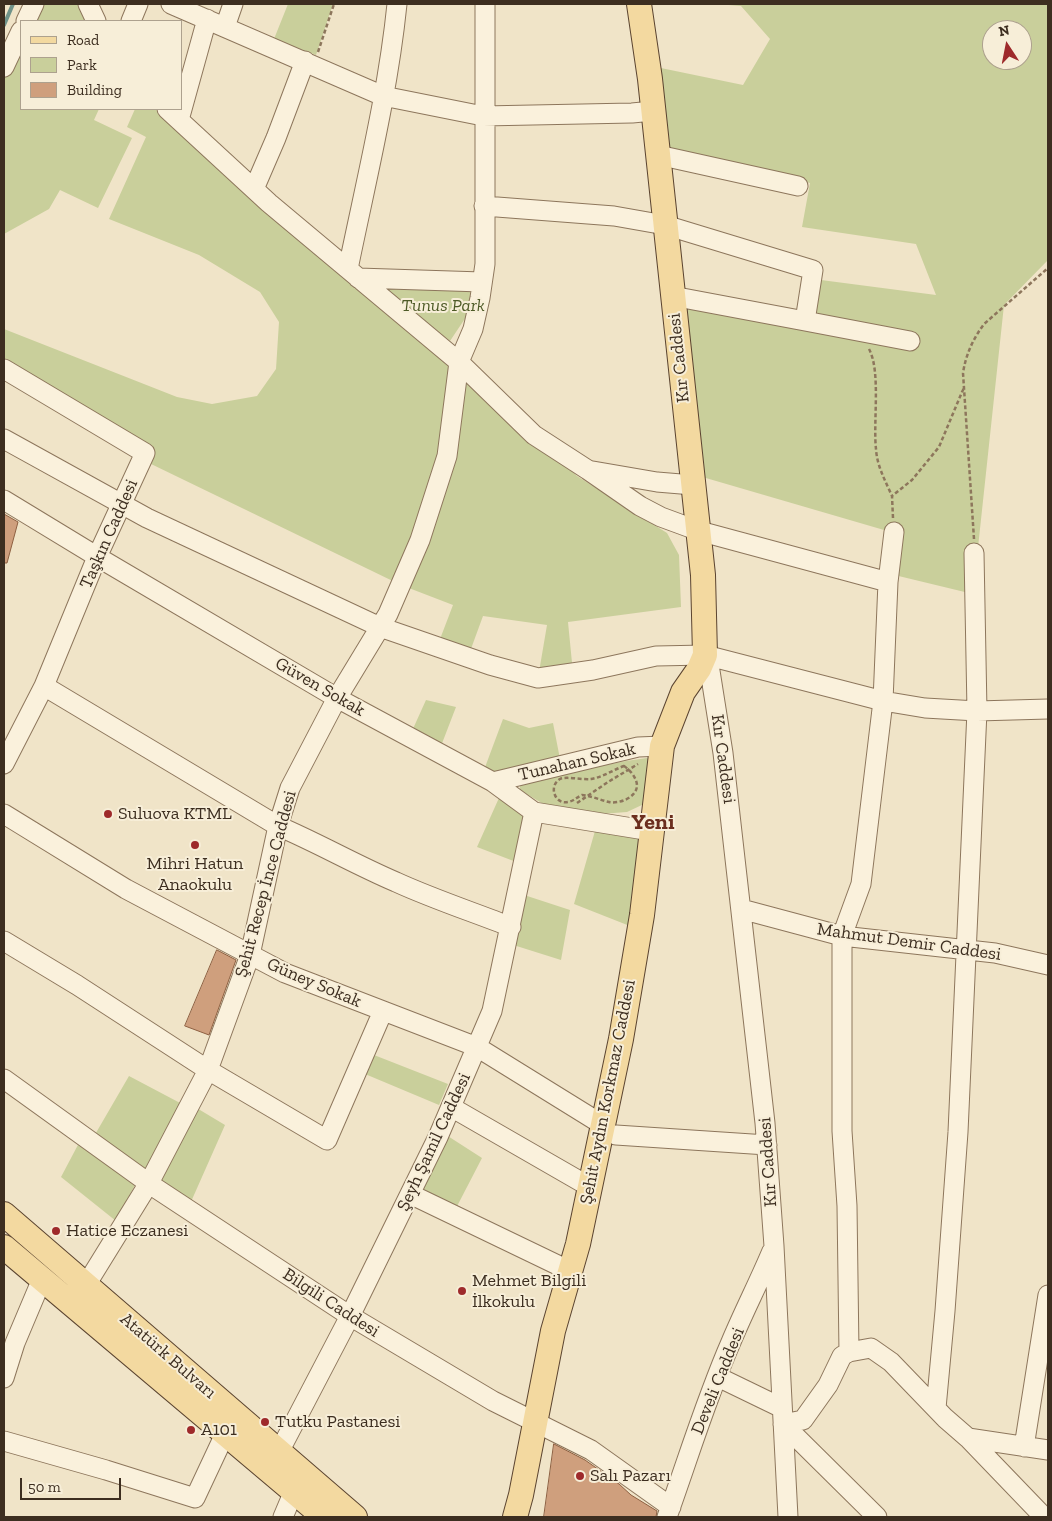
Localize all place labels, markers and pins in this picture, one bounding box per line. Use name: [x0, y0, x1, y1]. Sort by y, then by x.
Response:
place label: Suluova KTML: [118, 803, 232, 825]
marker: Suluova KTML: [102, 808, 114, 820]
marker: Mihri Hatun Anaokulu: [189, 839, 201, 851]
place label: Mihri Hatun Anaokulu: [147, 853, 243, 896]
place label: Hatice Eczanesi: [66, 1220, 188, 1242]
marker: Hatice Eczanesi: [50, 1225, 62, 1237]
place label: Mehmet Bilgili İlkokulu: [472, 1270, 586, 1312]
marker: Mehmet Bilgili İlkokulu: [456, 1285, 468, 1297]
place label: Tutku Pastanesi: [275, 1411, 400, 1433]
marker: Tutku Pastanesi: [259, 1416, 271, 1428]
place label: A101: [201, 1419, 237, 1441]
marker: A101: [185, 1424, 197, 1436]
place label: Salı Pazarı: [590, 1465, 671, 1487]
marker: Salı Pazarı: [574, 1470, 586, 1482]

